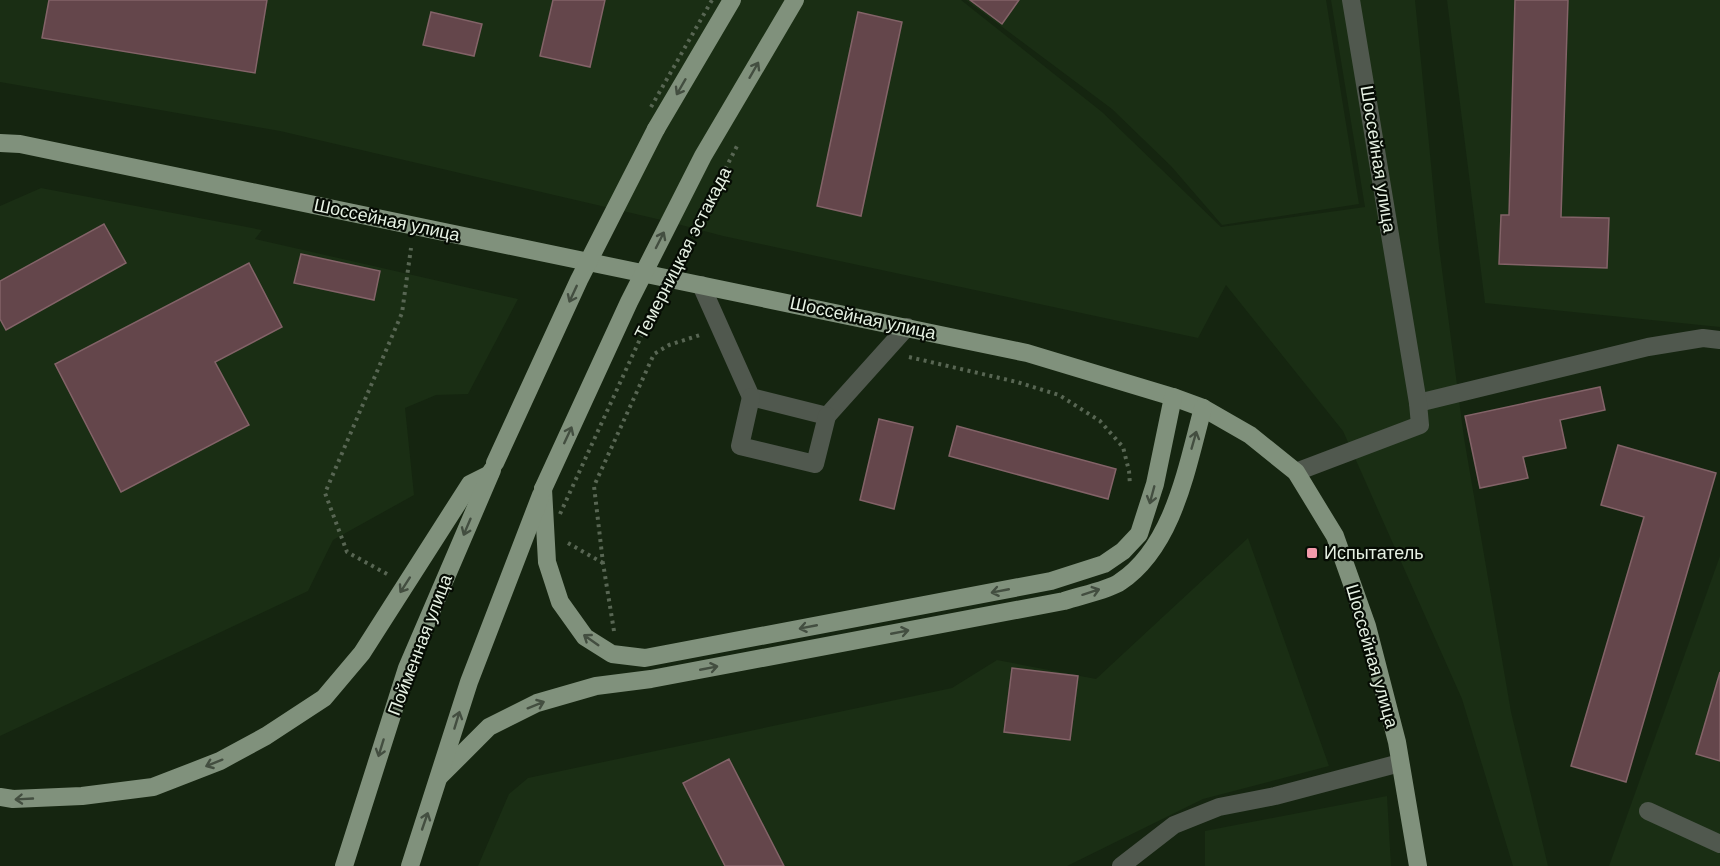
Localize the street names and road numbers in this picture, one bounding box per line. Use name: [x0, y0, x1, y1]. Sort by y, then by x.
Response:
street label: Шоссейная улица: [1355, 84, 1402, 235]
street label: Темерницкая эстакада: [629, 162, 737, 343]
street label: Шоссейная улица: [312, 193, 463, 247]
street label: Шоссейная улица: [788, 291, 939, 345]
street label: Пойменная улица: [382, 570, 458, 719]
street label: Шоссейная улица: [1340, 581, 1404, 732]

